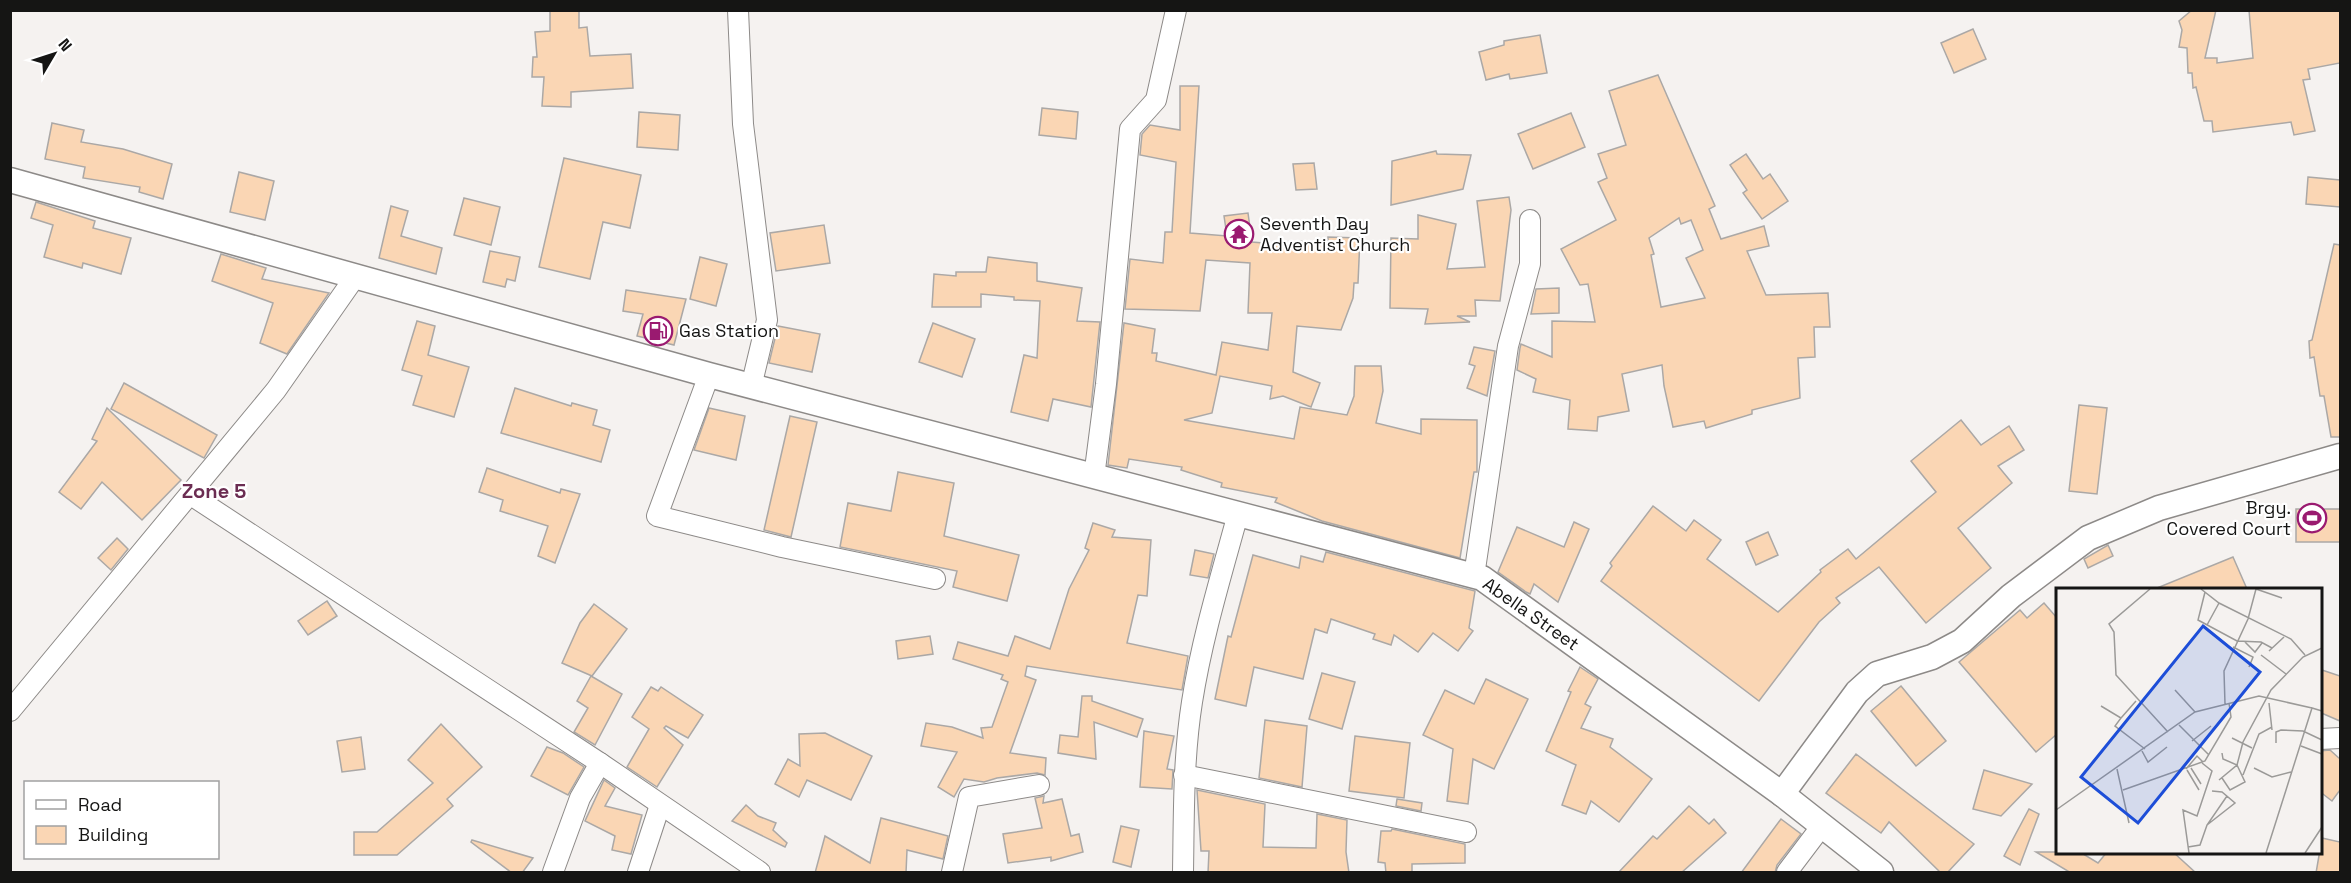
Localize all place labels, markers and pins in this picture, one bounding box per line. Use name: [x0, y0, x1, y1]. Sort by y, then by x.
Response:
place label: Seventh Day Adventist Church: [1260, 212, 1410, 256]
temple icon: Seventh Day Adventist Church: [1223, 218, 1255, 250]
fuel station icon: Gas Station: [642, 315, 674, 347]
place label: Gas Station: [679, 319, 779, 342]
place label: Brgy. Covered Court: [2167, 496, 2291, 540]
sports icon: Brgy. Covered Court: [2296, 502, 2328, 534]

